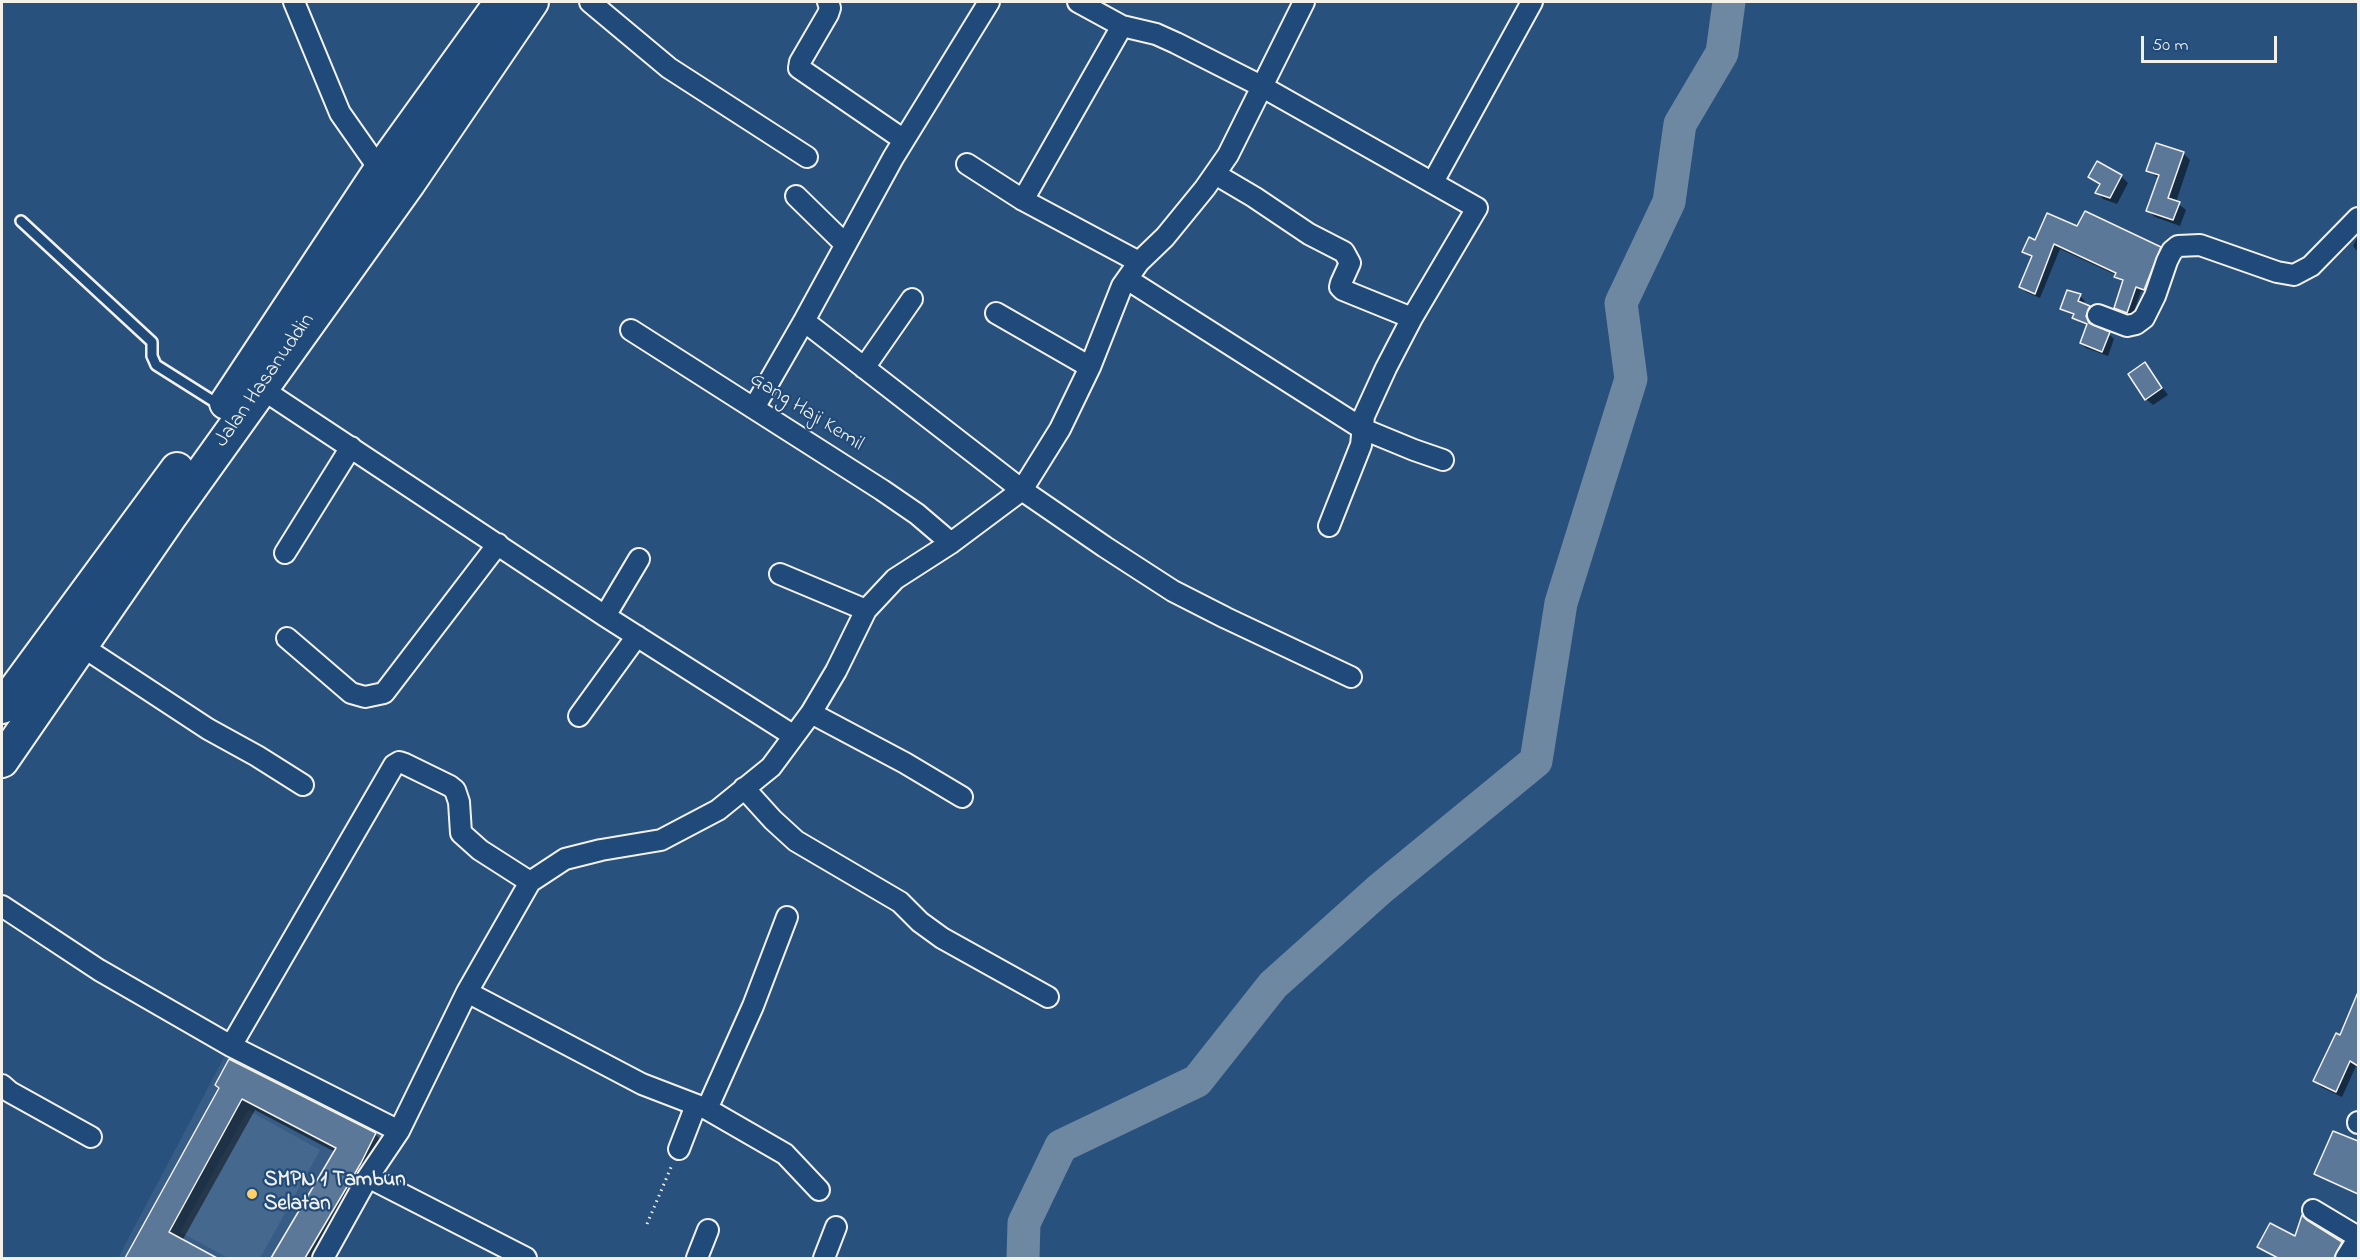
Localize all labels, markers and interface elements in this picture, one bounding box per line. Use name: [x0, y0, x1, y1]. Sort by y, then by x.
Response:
scale bar: [2144, 24, 2280, 62]
text: 50 m: [2152, 33, 2189, 59]
street label: Jalan Hasanuddin: [210, 309, 322, 453]
street label: Gang Haji Kemil: [744, 368, 868, 458]
place label: SMPN 1 Tambun Selatan: [264, 1169, 406, 1219]
marker: SMPN 1 Tambun Selatan: [245, 1187, 259, 1201]

